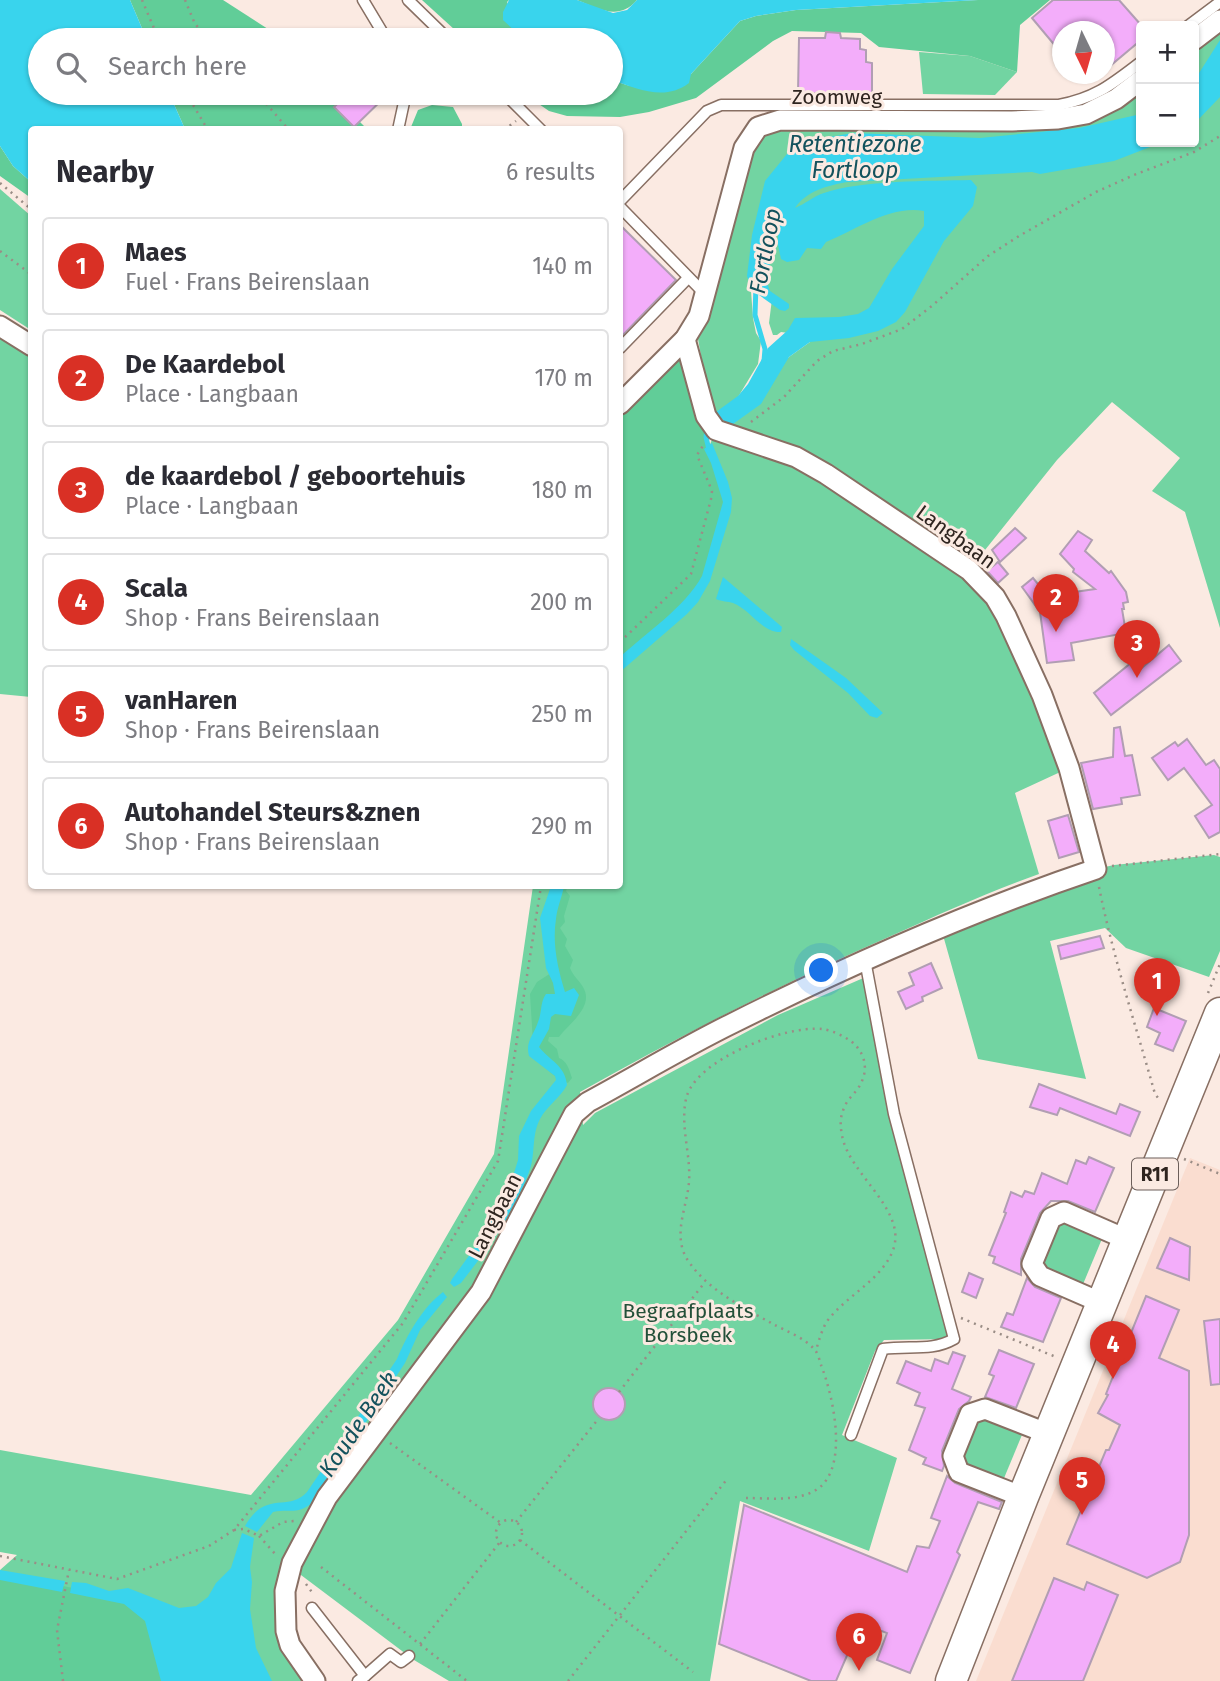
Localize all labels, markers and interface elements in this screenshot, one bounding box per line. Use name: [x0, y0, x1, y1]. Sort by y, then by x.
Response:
north arrow: [1052, 21, 1115, 84]
map controls: [1136, 21, 1199, 147]
button: +: [1136, 21, 1199, 84]
search box: [28, 28, 623, 105]
icon: search: [52, 48, 90, 86]
text: Search here: [108, 51, 247, 82]
street label: Zoomweg: [792, 84, 882, 110]
button: −: [1136, 84, 1199, 147]
water label: Retentiezone Fortloop: [789, 130, 922, 184]
text: Nearby: [56, 154, 154, 190]
text: 6 results: [506, 158, 595, 186]
water label: Fortloop: [743, 206, 787, 296]
text: Maes: [125, 237, 187, 268]
text: 1: [76, 252, 86, 280]
text: 140 m: [532, 252, 593, 280]
text: Fuel · Frans Beirenslaan: [125, 268, 370, 296]
text: De Kaardebol: [125, 349, 285, 380]
text: 2: [75, 364, 87, 392]
text: 170 m: [534, 364, 593, 392]
text: Place · Langbaan: [125, 380, 299, 408]
text: de kaardebol / geboortehuis: [125, 461, 465, 492]
text: 3: [75, 476, 87, 504]
text: 180 m: [532, 476, 593, 504]
text: Place · Langbaan: [125, 492, 299, 520]
street label: Langbaan: [911, 499, 1001, 575]
text: Scala: [125, 573, 188, 604]
pin: 2: [1033, 574, 1079, 632]
text: 4: [75, 588, 88, 616]
text: 200 m: [530, 588, 593, 616]
text: Shop · Frans Beirenslaan: [125, 604, 380, 632]
pin: 3: [1114, 620, 1160, 678]
text: vanHaren: [125, 685, 238, 716]
text: 5: [75, 700, 87, 728]
text: 250 m: [531, 700, 593, 728]
text: Shop · Frans Beirenslaan: [125, 716, 380, 744]
text: Autohandel Steurs&znen: [125, 797, 420, 828]
text: 6: [75, 812, 87, 840]
text: 290 m: [531, 812, 593, 840]
text: Shop · Frans Beirenslaan: [125, 828, 380, 856]
your location: [804, 953, 838, 987]
pin: 1: [1134, 958, 1180, 1016]
road number: R11: [1132, 1158, 1178, 1190]
street label: Langbaan: [462, 1169, 528, 1263]
park label: Begraafplaats Borsbeek: [623, 1298, 754, 1348]
pin: 4: [1090, 1321, 1136, 1379]
water label: Koude Beek: [313, 1366, 403, 1482]
pin: 5: [1059, 1457, 1105, 1515]
pin: 6: [836, 1613, 882, 1671]

